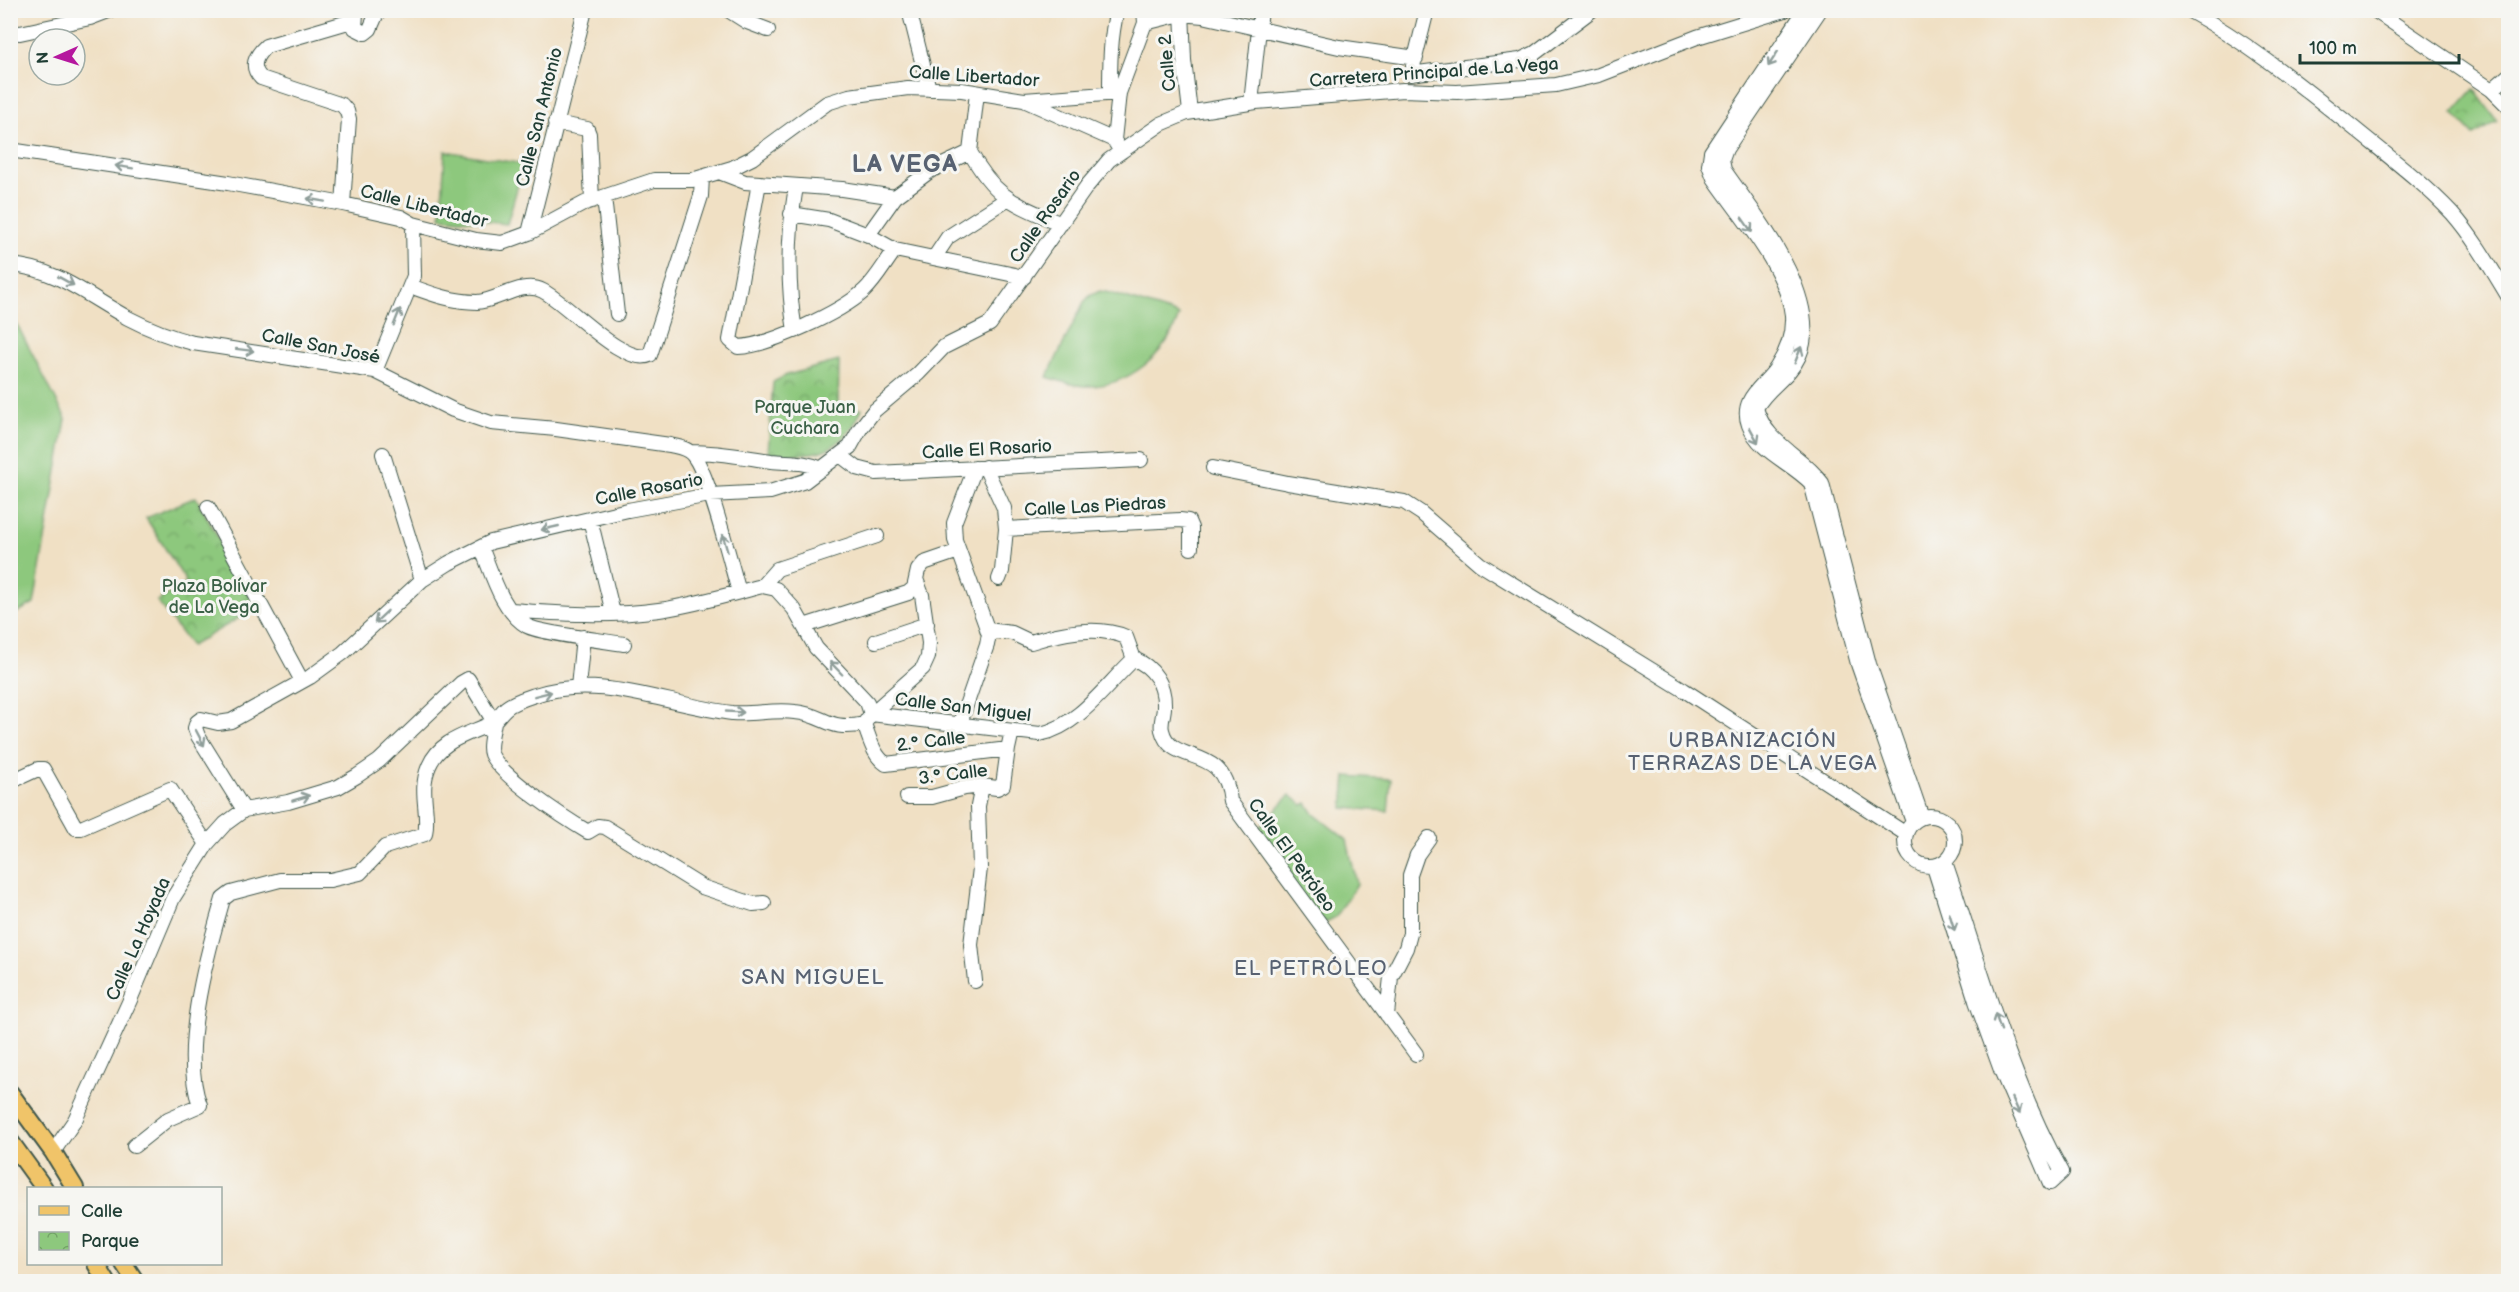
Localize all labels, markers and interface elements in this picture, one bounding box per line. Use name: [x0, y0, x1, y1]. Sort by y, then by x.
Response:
north arrow: [27, 27, 87, 87]
scale bar: [2300, 27, 2459, 65]
street label: Calle 2: [1155, 33, 1180, 92]
text: 100 m: [2309, 38, 2357, 59]
street label: Calle San Antonio: [512, 45, 567, 189]
text: N: [34, 51, 53, 64]
one-way arrow: [1767, 51, 1779, 67]
street label: Carretera Principal de La Vega: [1309, 53, 1559, 92]
street label: Calle Libertador: [908, 61, 1040, 92]
district label: LA VEGA: [852, 150, 958, 179]
one-way arrow: [115, 162, 135, 173]
street label: Calle Rosario: [1005, 165, 1085, 267]
street label: Calle Libertador: [358, 180, 490, 233]
one-way arrow: [307, 194, 327, 205]
one-way arrow: [1741, 216, 1753, 232]
one-way arrow: [57, 275, 74, 287]
one-way arrow: [392, 309, 403, 327]
street label: Calle San José: [260, 325, 382, 368]
one-way arrow: [235, 345, 255, 356]
one-way arrow: [1793, 346, 1804, 365]
park label: Parque Juan Cuchara: [754, 397, 856, 439]
one-way arrow: [1748, 426, 1760, 443]
street label: Calle El Rosario: [921, 436, 1053, 463]
street label: Calle Rosario: [593, 469, 705, 510]
street label: Calle Las Piedras: [1024, 492, 1167, 521]
one-way arrow: [541, 523, 560, 535]
one-way arrow: [719, 534, 730, 553]
park label: Plaza Bolívar de La Vega: [162, 576, 267, 618]
one-way arrow: [373, 610, 388, 624]
one-way arrow: [829, 661, 843, 676]
one-way arrow: [533, 687, 552, 699]
street label: Calle San Miguel: [894, 689, 1032, 726]
one-way arrow: [725, 707, 745, 718]
street label: 2.° Calle: [896, 727, 967, 756]
district label: URBANIZACIÓN TERRAZAS DE LA VEGA: [1628, 728, 1878, 776]
one-way arrow: [195, 729, 207, 747]
street label: 3.° Calle: [917, 760, 989, 789]
one-way arrow: [291, 792, 310, 803]
street label: Calle El Petróleo: [1243, 794, 1340, 916]
street label: Calle La Hoyada: [102, 874, 175, 1004]
one-way arrow: [1947, 913, 1958, 932]
district label: EL PETRÓLEO: [1234, 956, 1388, 981]
district label: SAN MIGUEL: [741, 965, 885, 990]
one-way arrow: [1992, 1013, 2003, 1032]
one-way arrow: [2011, 1097, 2022, 1115]
legend: [27, 1187, 222, 1265]
text: Calle: [81, 1201, 123, 1222]
text: Parque: [81, 1231, 139, 1252]

